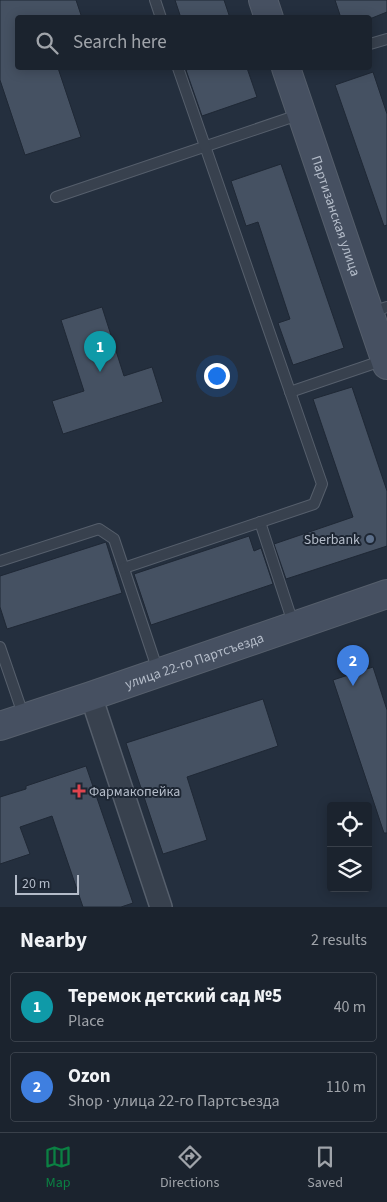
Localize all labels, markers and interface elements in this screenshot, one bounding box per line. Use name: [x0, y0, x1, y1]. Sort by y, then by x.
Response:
search box: [15, 15, 372, 70]
icon: search: [33, 29, 61, 57]
text: Search here: [73, 29, 167, 56]
street label: Партизанская улица: [305, 153, 365, 279]
pin: 1: [84, 331, 116, 372]
your location: [204, 363, 230, 389]
place label: Sberbank: [304, 530, 360, 550]
marker: Sberbank: [364, 533, 376, 545]
street label: улица 22-го Партсъезда: [122, 628, 267, 695]
pin: 2: [337, 645, 369, 686]
place label: Фармакопейка: [89, 782, 180, 802]
marker: Фармакопейка: [73, 785, 85, 797]
map controls: [327, 802, 372, 892]
button: locate: [327, 802, 372, 847]
button: layers: [327, 847, 372, 892]
scale bar: [15, 872, 79, 895]
text: 20 m: [22, 874, 50, 894]
text: Nearby: [20, 925, 87, 955]
text: 2 results: [311, 929, 367, 951]
text: Теремок детский сад №5: [68, 983, 282, 1010]
text: 1: [33, 996, 41, 1018]
text: 40 m: [334, 996, 366, 1018]
text: Place: [68, 1010, 104, 1032]
text: Ozon: [68, 1063, 111, 1090]
text: 2: [33, 1076, 41, 1098]
text: 110 m: [326, 1076, 366, 1098]
text: Shop · улица 22-го Партсъезда: [68, 1090, 280, 1112]
tab: Map: [44, 1143, 72, 1193]
tab: Directions: [160, 1143, 219, 1193]
tab: Saved: [307, 1143, 343, 1193]

